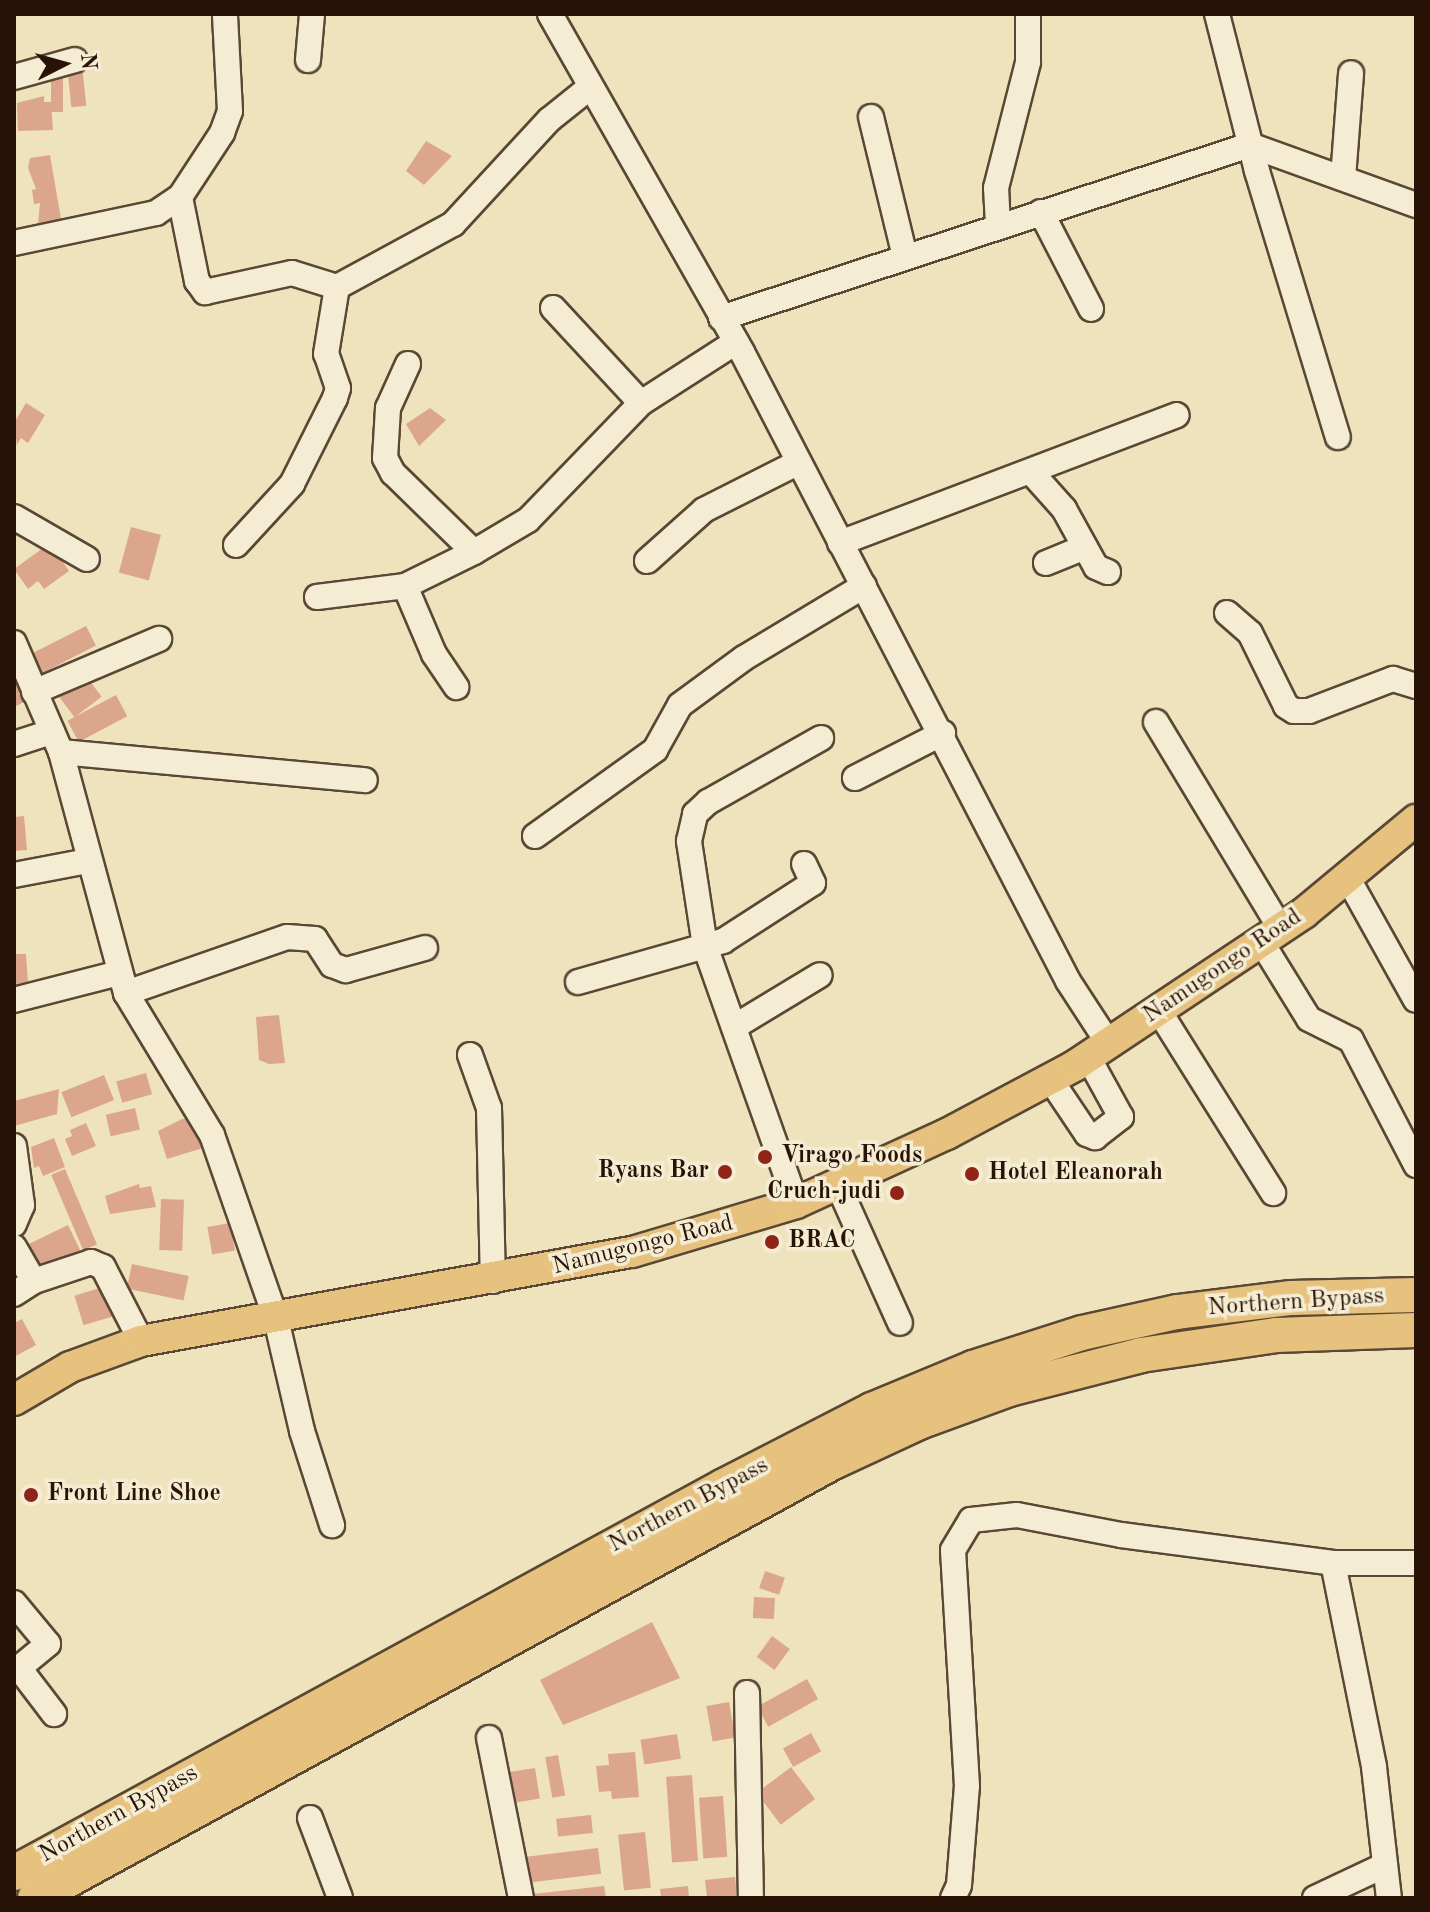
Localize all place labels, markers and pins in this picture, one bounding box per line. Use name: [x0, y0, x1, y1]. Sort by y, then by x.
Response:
place label: Virago Foods: [781, 1143, 922, 1171]
marker: Virago Foods: [756, 1148, 774, 1166]
place label: Ryans Bar: [598, 1158, 709, 1186]
place label: Hotel Eleanorah: [988, 1160, 1163, 1188]
marker: Ryans Bar: [716, 1163, 734, 1181]
marker: Hotel Eleanorah: [963, 1165, 981, 1183]
place label: Cruch-judi: [767, 1179, 881, 1207]
marker: Cruch-judi: [888, 1184, 906, 1202]
place label: BRAC: [788, 1228, 855, 1256]
marker: BRAC: [763, 1233, 781, 1251]
place label: Front Line Shoe: [47, 1481, 221, 1509]
marker: Front Line Shoe: [22, 1486, 40, 1504]

